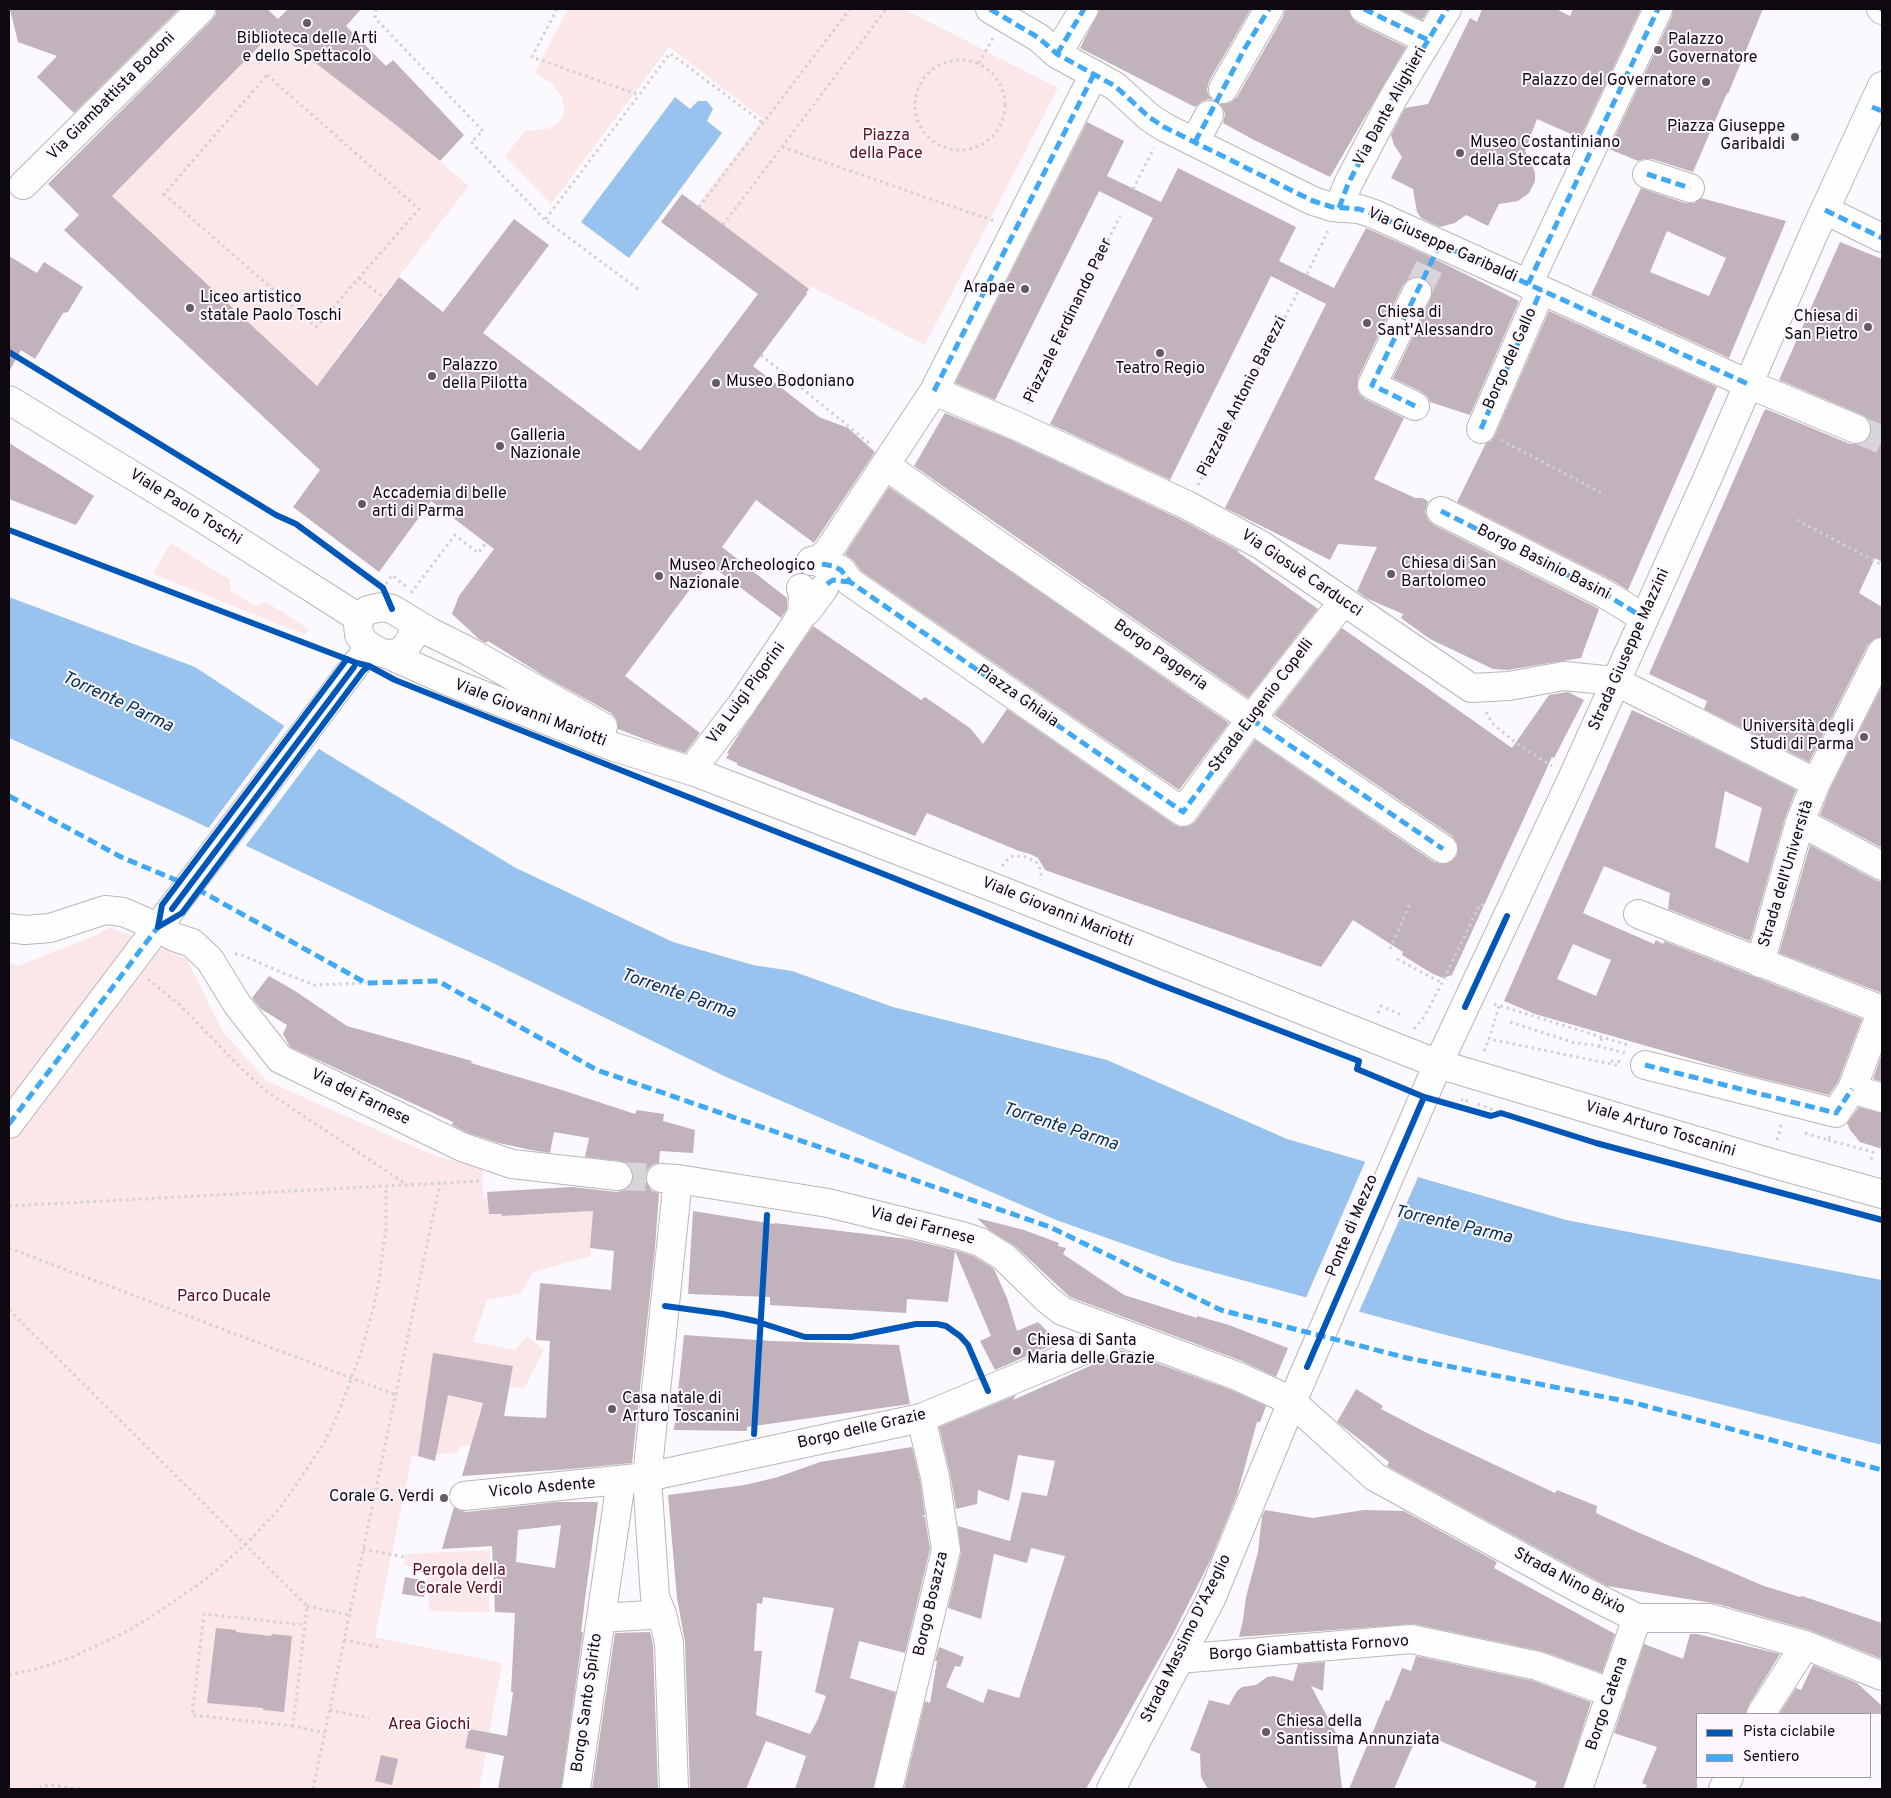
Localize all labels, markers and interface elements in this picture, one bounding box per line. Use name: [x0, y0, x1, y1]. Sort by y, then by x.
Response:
marker: Biblioteca delle Arti e dello Spettacolo: [301, 17, 313, 29]
street label: Via Giambattista Bodoni: [44, 29, 180, 165]
place label: Biblioteca delle Arti e dello Spettacolo: [237, 30, 377, 68]
place label: Palazzo Governatore: [1668, 31, 1757, 69]
street label: Via Dante Alighieri: [1350, 44, 1432, 170]
marker: Palazzo Governatore: [1652, 44, 1664, 56]
place label: Palazzo del Governatore: [1522, 72, 1696, 92]
marker: Palazzo del Governatore: [1700, 76, 1712, 88]
place label: Piazza Giuseppe Garibaldi: [1667, 118, 1785, 156]
park label: Piazza della Pace: [849, 127, 923, 165]
marker: Piazza Giuseppe Garibaldi: [1789, 131, 1801, 143]
place label: Museo Costantiniano della Steccata: [1470, 134, 1620, 172]
marker: Museo Costantiniano della Steccata: [1454, 147, 1466, 159]
street label: Via Giuseppe Garibaldi: [1364, 204, 1520, 288]
street label: Piazzale Ferdinando Paer: [1021, 235, 1117, 407]
place label: Arapae: [963, 279, 1015, 299]
marker: Arapae: [1019, 283, 1031, 295]
place label: Liceo artistico statale Paolo Toschi: [200, 289, 342, 327]
marker: Liceo artistico statale Paolo Toschi: [184, 302, 196, 314]
place label: Chiesa di Sant'Alessandro: [1377, 304, 1493, 342]
street label: Borgo del Gallo: [1480, 305, 1542, 413]
place label: Chiesa di San Pietro: [1784, 308, 1858, 346]
street label: Piazzale Antonio Barezzi: [1194, 314, 1292, 480]
marker: Chiesa di Sant'Alessandro: [1361, 317, 1373, 329]
marker: Chiesa di San Pietro: [1862, 321, 1874, 333]
marker: Teatro Regio: [1154, 347, 1166, 359]
place label: Palazzo della Pilotta: [442, 357, 527, 395]
place label: Teatro Regio: [1115, 360, 1205, 380]
marker: Palazzo della Pilotta: [426, 370, 438, 382]
place label: Museo Bodoniano: [726, 373, 854, 393]
marker: Museo Bodoniano: [710, 377, 722, 389]
place label: Galleria Nazionale: [510, 427, 581, 465]
marker: Galleria Nazionale: [494, 440, 506, 452]
street label: Viale Paolo Toschi: [125, 466, 245, 550]
place label: Accademia di belle arti di Parma: [372, 485, 507, 523]
marker: Accademia di belle arti di Parma: [356, 498, 368, 510]
street label: Borgo Basinio Basini: [1473, 521, 1613, 605]
street label: Via Giosuè Carducci: [1237, 526, 1365, 622]
place label: Chiesa di San Bartolomeo: [1401, 555, 1496, 593]
place label: Museo Archeologico Nazionale: [669, 557, 815, 595]
street label: Strada Giuseppe Mazzini: [1586, 566, 1674, 734]
marker: Chiesa di San Bartolomeo: [1385, 568, 1397, 580]
marker: Museo Archeologico Nazionale: [653, 570, 665, 582]
street label: Borgo Paggeria: [1109, 616, 1211, 696]
street label: Strada Eugenio Copelli: [1206, 635, 1318, 777]
street label: Via Luigi Pigorini: [704, 640, 790, 748]
street label: Piazza Ghiaia: [972, 662, 1062, 732]
water label: Torrente Parma: [58, 668, 176, 738]
street label: Viale Giovanni Mariotti: [451, 676, 609, 752]
place label: Università degli Studi di Parma: [1742, 718, 1854, 756]
marker: Università degli Studi di Parma: [1858, 731, 1870, 743]
street label: Strada dell'Università: [1755, 798, 1819, 950]
street label: Viale Giovanni Mariotti: [979, 874, 1135, 952]
water label: Torrente Parma: [618, 965, 738, 1025]
street label: Via dei Farnese: [307, 1066, 413, 1130]
street label: Viale Arturo Toscanini: [1582, 1098, 1738, 1162]
water label: Torrente Parma: [1000, 1099, 1120, 1157]
street label: Ponte di Mezzo: [1323, 1172, 1383, 1280]
water label: Torrente Parma: [1392, 1202, 1514, 1250]
street label: Via dei Farnese: [867, 1204, 977, 1250]
park label: Parco Ducale: [177, 1288, 271, 1308]
place label: Chiesa di Santa Maria delle Grazie: [1027, 1332, 1155, 1370]
marker: Chiesa di Santa Maria delle Grazie: [1011, 1345, 1023, 1357]
place label: Casa natale di Arturo Toscanini: [622, 1390, 739, 1428]
marker: Casa natale di Arturo Toscanini: [606, 1403, 618, 1415]
street label: Borgo delle Grazie: [796, 1406, 928, 1454]
street label: Vicolo Asdente: [488, 1475, 596, 1503]
place label: Corale G. Verdi: [329, 1488, 434, 1508]
marker: Corale G. Verdi: [438, 1492, 450, 1504]
street label: Strada Nino Bixio: [1510, 1544, 1628, 1620]
street label: Borgo Bosazza: [911, 1550, 953, 1658]
street label: Strada Massimo D'Azeglio: [1138, 1552, 1236, 1726]
park label: Pergola della Corale Verdi: [412, 1562, 506, 1600]
street label: Borgo Santo Spirito: [569, 1632, 607, 1774]
street label: Borgo Giambattista Fornovo: [1208, 1632, 1410, 1666]
street label: Borgo Catena: [1583, 1655, 1633, 1753]
place label: Chiesa della Santissima Annunziata: [1276, 1713, 1439, 1751]
legend: [1696, 1713, 1871, 1778]
park label: Area Giochi: [388, 1716, 470, 1736]
text: Pista ciclabile: [1743, 1723, 1835, 1742]
marker: Chiesa della Santissima Annunziata: [1260, 1726, 1272, 1738]
text: Sentiero: [1743, 1748, 1799, 1767]

